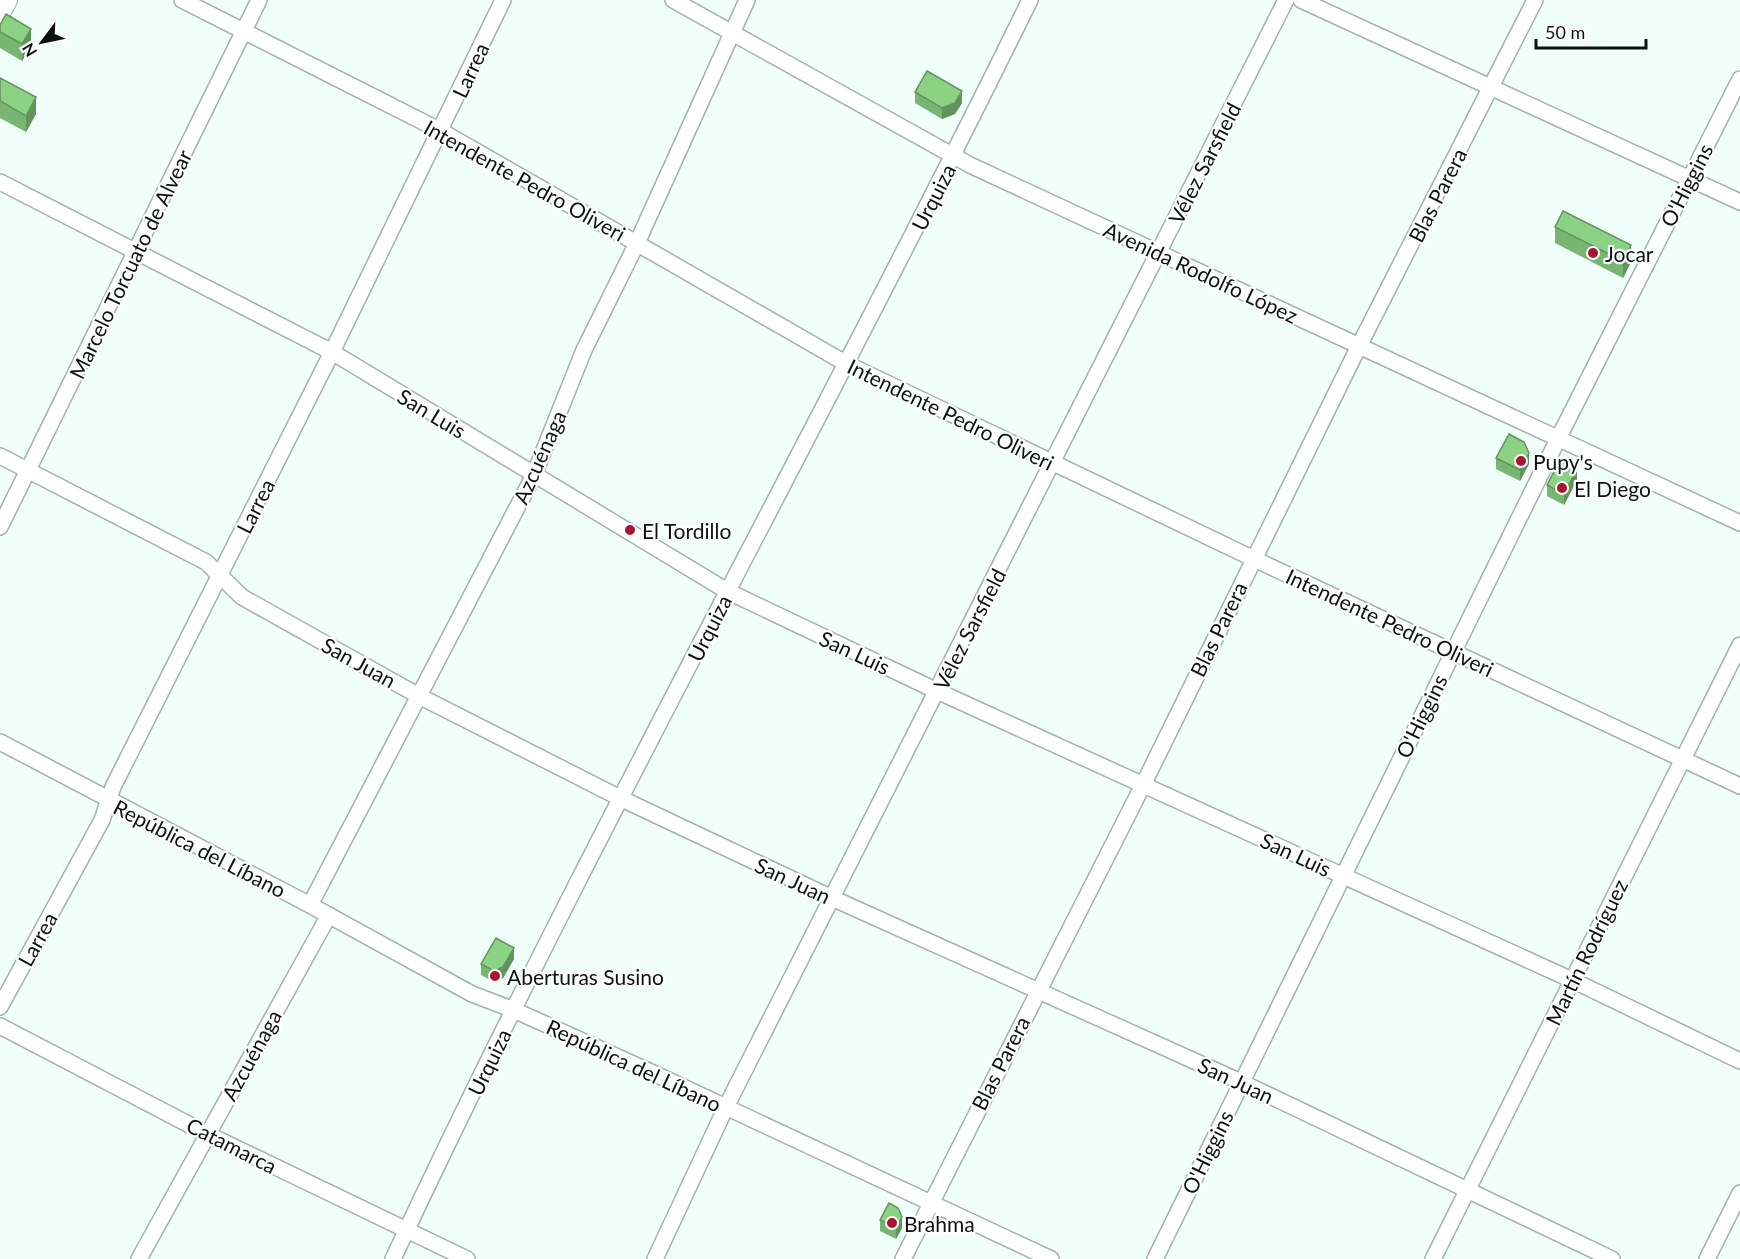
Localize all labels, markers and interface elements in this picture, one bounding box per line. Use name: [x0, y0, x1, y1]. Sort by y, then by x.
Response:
north arrow: [12, 12, 72, 72]
scale bar: [1536, 12, 1646, 50]
text: 50 m: [1545, 21, 1585, 43]
street label: Larrea: [446, 39, 494, 101]
text: N: [18, 40, 40, 60]
street label: Vélez Sarsfield: [1163, 98, 1245, 228]
street label: Intendente Pedro Oliveri: [420, 114, 630, 246]
street label: O'Higgins: [1655, 139, 1717, 231]
street label: Blas Parera: [1403, 144, 1471, 246]
street label: Marcelo Torcuato de Alvear: [64, 145, 197, 382]
street label: Urquiza: [906, 160, 960, 234]
street label: Avenida Rodolfo López: [1100, 216, 1302, 328]
place label: Jocar: [1605, 241, 1654, 266]
marker: Jocar: [1586, 246, 1600, 260]
street label: Intendente Pedro Oliveri: [844, 353, 1058, 475]
street label: San Luis: [393, 383, 471, 443]
street label: Azcuénaga: [507, 406, 571, 508]
place label: Pupy's: [1533, 449, 1593, 474]
marker: Pupy's: [1514, 454, 1528, 468]
street label: Larrea: [231, 475, 279, 537]
place label: El Diego: [1574, 476, 1651, 501]
marker: El Diego: [1555, 481, 1569, 495]
place label: El Tordillo: [642, 518, 731, 543]
marker: El Tordillo: [623, 523, 637, 537]
street label: Intendente Pedro Oliveri: [1282, 563, 1498, 681]
street label: Vélez Sarsfield: [928, 564, 1010, 694]
street label: Blas Parera: [1184, 578, 1252, 680]
street label: Urquiza: [682, 591, 736, 665]
street label: San Luis: [816, 625, 894, 679]
street label: San Juan: [318, 632, 400, 692]
street label: O'Higgins: [1390, 670, 1452, 762]
street label: República del Líbano: [110, 794, 290, 902]
street label: San Luis: [1257, 827, 1335, 881]
street label: San Juan: [751, 852, 835, 908]
street label: Martín Rodríguez: [1540, 875, 1632, 1029]
street label: Larrea: [12, 908, 62, 970]
place label: Aberturas Susino: [507, 964, 664, 989]
marker: Aberturas Susino: [488, 969, 502, 983]
street label: Azcuénaga: [216, 1005, 286, 1105]
street label: Blas Parera: [966, 1012, 1034, 1114]
street label: República del Líbano: [543, 1014, 725, 1116]
street label: Urquiza: [462, 1025, 516, 1099]
street label: San Juan: [1194, 1052, 1278, 1108]
street label: O'Higgins: [1176, 1106, 1238, 1198]
street label: Catamarca: [183, 1112, 281, 1178]
place label: Brahma: [904, 1211, 975, 1236]
marker: Brahma: [885, 1216, 899, 1230]

